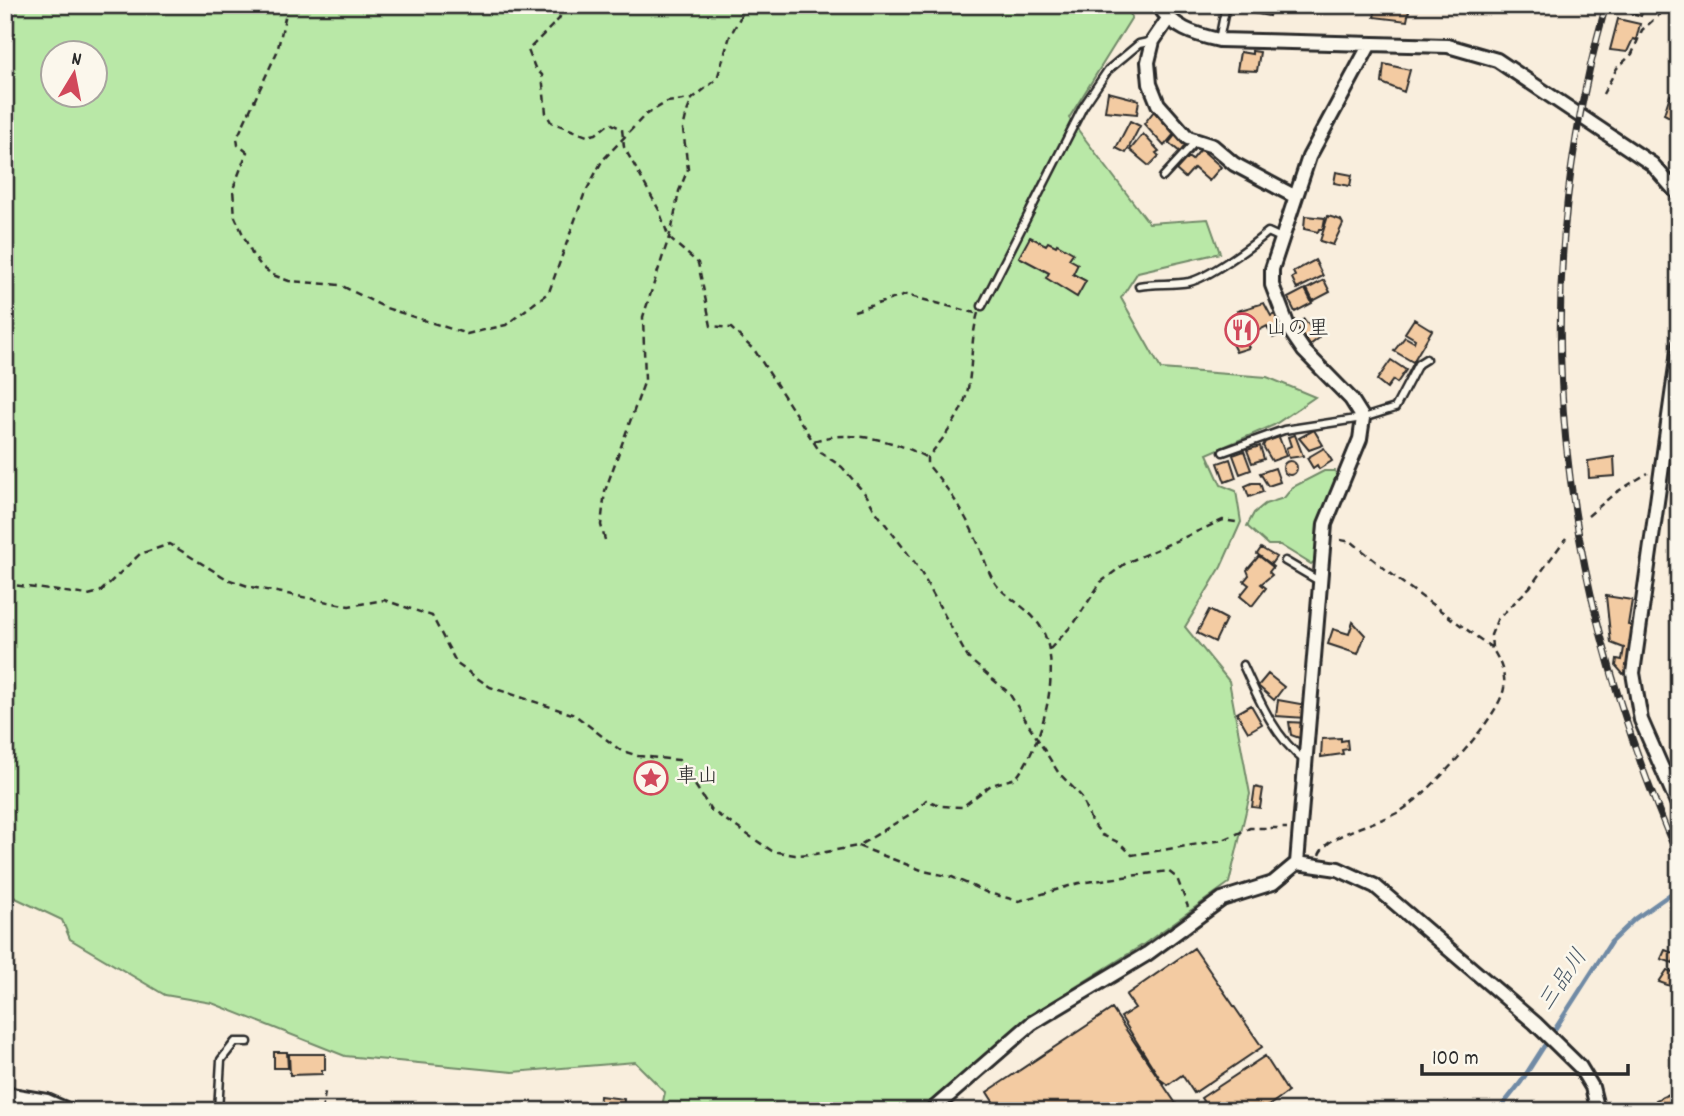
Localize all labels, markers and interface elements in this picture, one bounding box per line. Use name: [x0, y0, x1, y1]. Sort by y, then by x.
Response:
north arrow: [38, 38, 108, 108]
text: N: [69, 47, 83, 75]
restaurant icon: 山の里: [1223, 311, 1261, 349]
place label: 山の里: [1266, 315, 1329, 345]
place icon: 車山: [632, 759, 670, 797]
place label: 車山: [676, 763, 718, 793]
water label: 三品川: [1531, 943, 1597, 1019]
scale bar: [1422, 1032, 1628, 1076]
text: 100 m: [1432, 1045, 1479, 1075]

